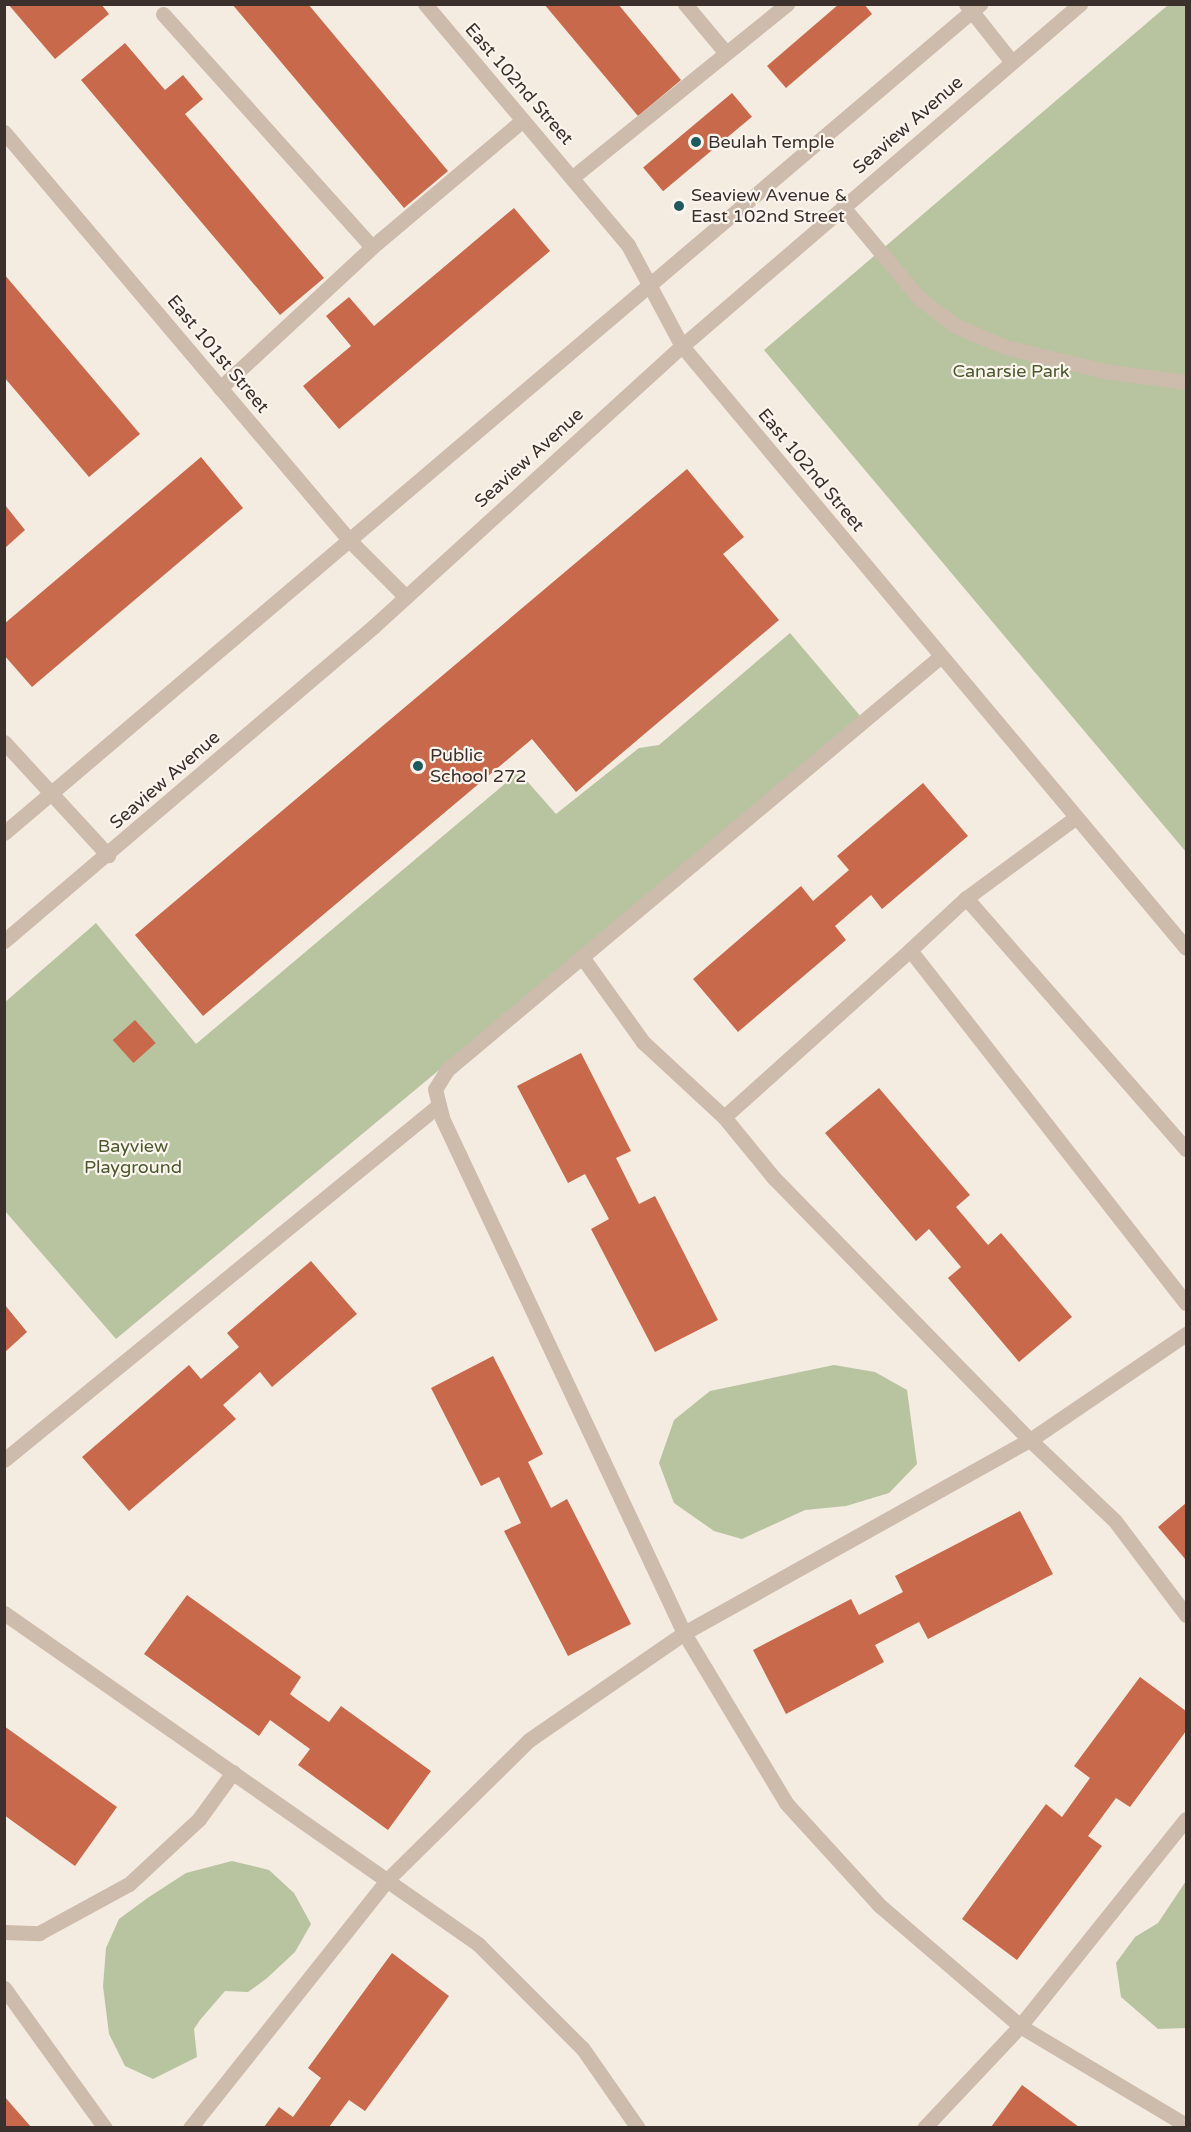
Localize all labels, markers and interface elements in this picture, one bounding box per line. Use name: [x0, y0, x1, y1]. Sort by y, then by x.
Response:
street label: East 102nd Street: [460, 19, 578, 149]
street label: Seaview Avenue: [849, 71, 967, 179]
place label: Beulah Temple: [708, 131, 834, 153]
marker: Beulah Temple: [689, 135, 703, 149]
place label: Seaview Avenue & East 102nd Street: [691, 185, 848, 228]
marker: Seaview Avenue & East 102nd Street: [672, 199, 686, 213]
street label: East 101st Street: [162, 291, 274, 417]
park label: Canarsie Park: [952, 360, 1070, 382]
street label: Seaview Avenue: [470, 404, 588, 512]
street label: East 102nd Street: [753, 404, 869, 536]
street label: Seaview Avenue: [106, 726, 224, 834]
place label: Public School 272: [430, 745, 527, 788]
marker: Public School 272: [411, 759, 425, 773]
park label: Bayview Playground: [84, 1136, 182, 1178]

